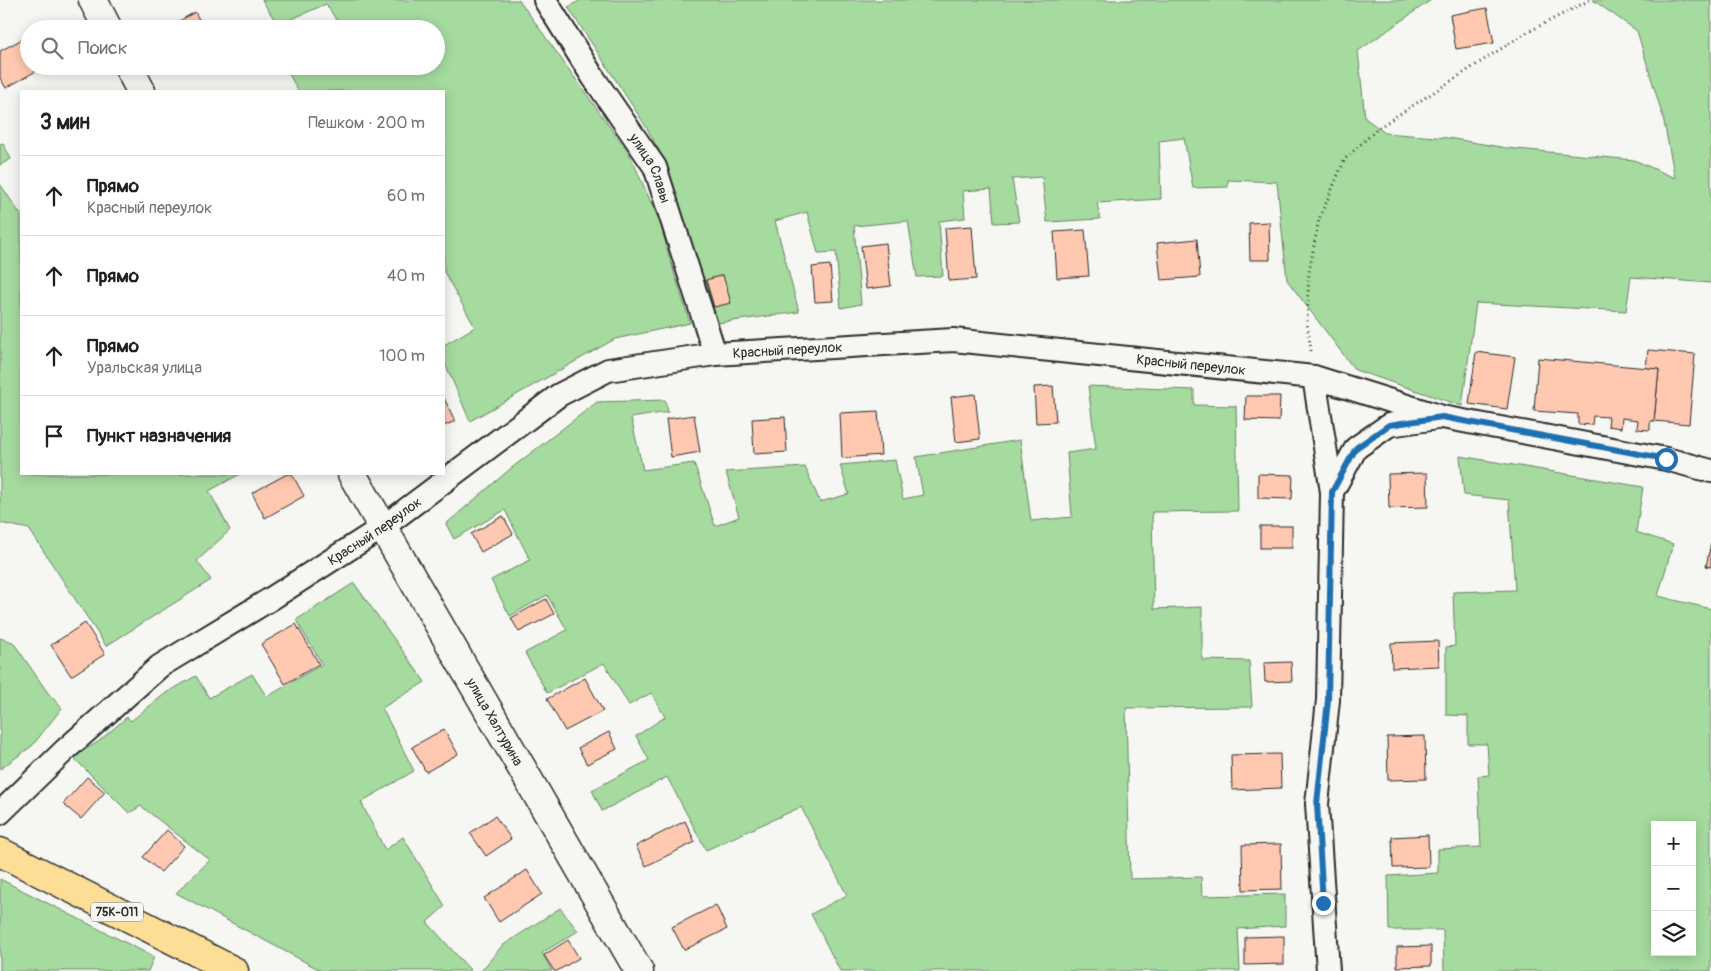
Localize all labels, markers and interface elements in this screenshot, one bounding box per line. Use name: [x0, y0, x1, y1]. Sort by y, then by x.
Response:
search box: [20, 20, 445, 75]
icon: search: [38, 34, 66, 62]
text: Поиск: [78, 36, 128, 60]
text: 3 мин: [40, 109, 90, 136]
text: Пешком · 200 m: [308, 113, 425, 133]
street label: улица Славы: [625, 129, 674, 205]
text: Прямо: [87, 174, 139, 198]
icon: ahead: [40, 182, 68, 210]
text: 60 m: [387, 186, 425, 206]
text: Красный переулок: [87, 198, 212, 218]
icon: ahead: [40, 262, 68, 290]
text: Прямо: [87, 264, 139, 288]
text: 40 m: [387, 266, 425, 286]
text: Прямо: [87, 334, 139, 358]
street label: Красный переулок: [732, 338, 843, 361]
icon: ahead: [40, 342, 68, 370]
text: 100 m: [379, 346, 425, 366]
street label: Красный переулок: [1136, 350, 1246, 378]
text: Уральская улица: [87, 358, 202, 378]
icon: arrive: [40, 422, 68, 450]
text: Пункт назначения: [87, 424, 231, 448]
route start: [1655, 448, 1678, 471]
street label: Красный переулок: [324, 493, 425, 569]
street label: улица Халтурина: [462, 674, 527, 769]
map controls: [1651, 821, 1696, 956]
button: +: [1651, 821, 1696, 866]
button: −: [1651, 866, 1696, 911]
route end: [1312, 892, 1335, 915]
road number: 75К-011: [91, 902, 143, 922]
button: layers: [1651, 911, 1696, 956]

